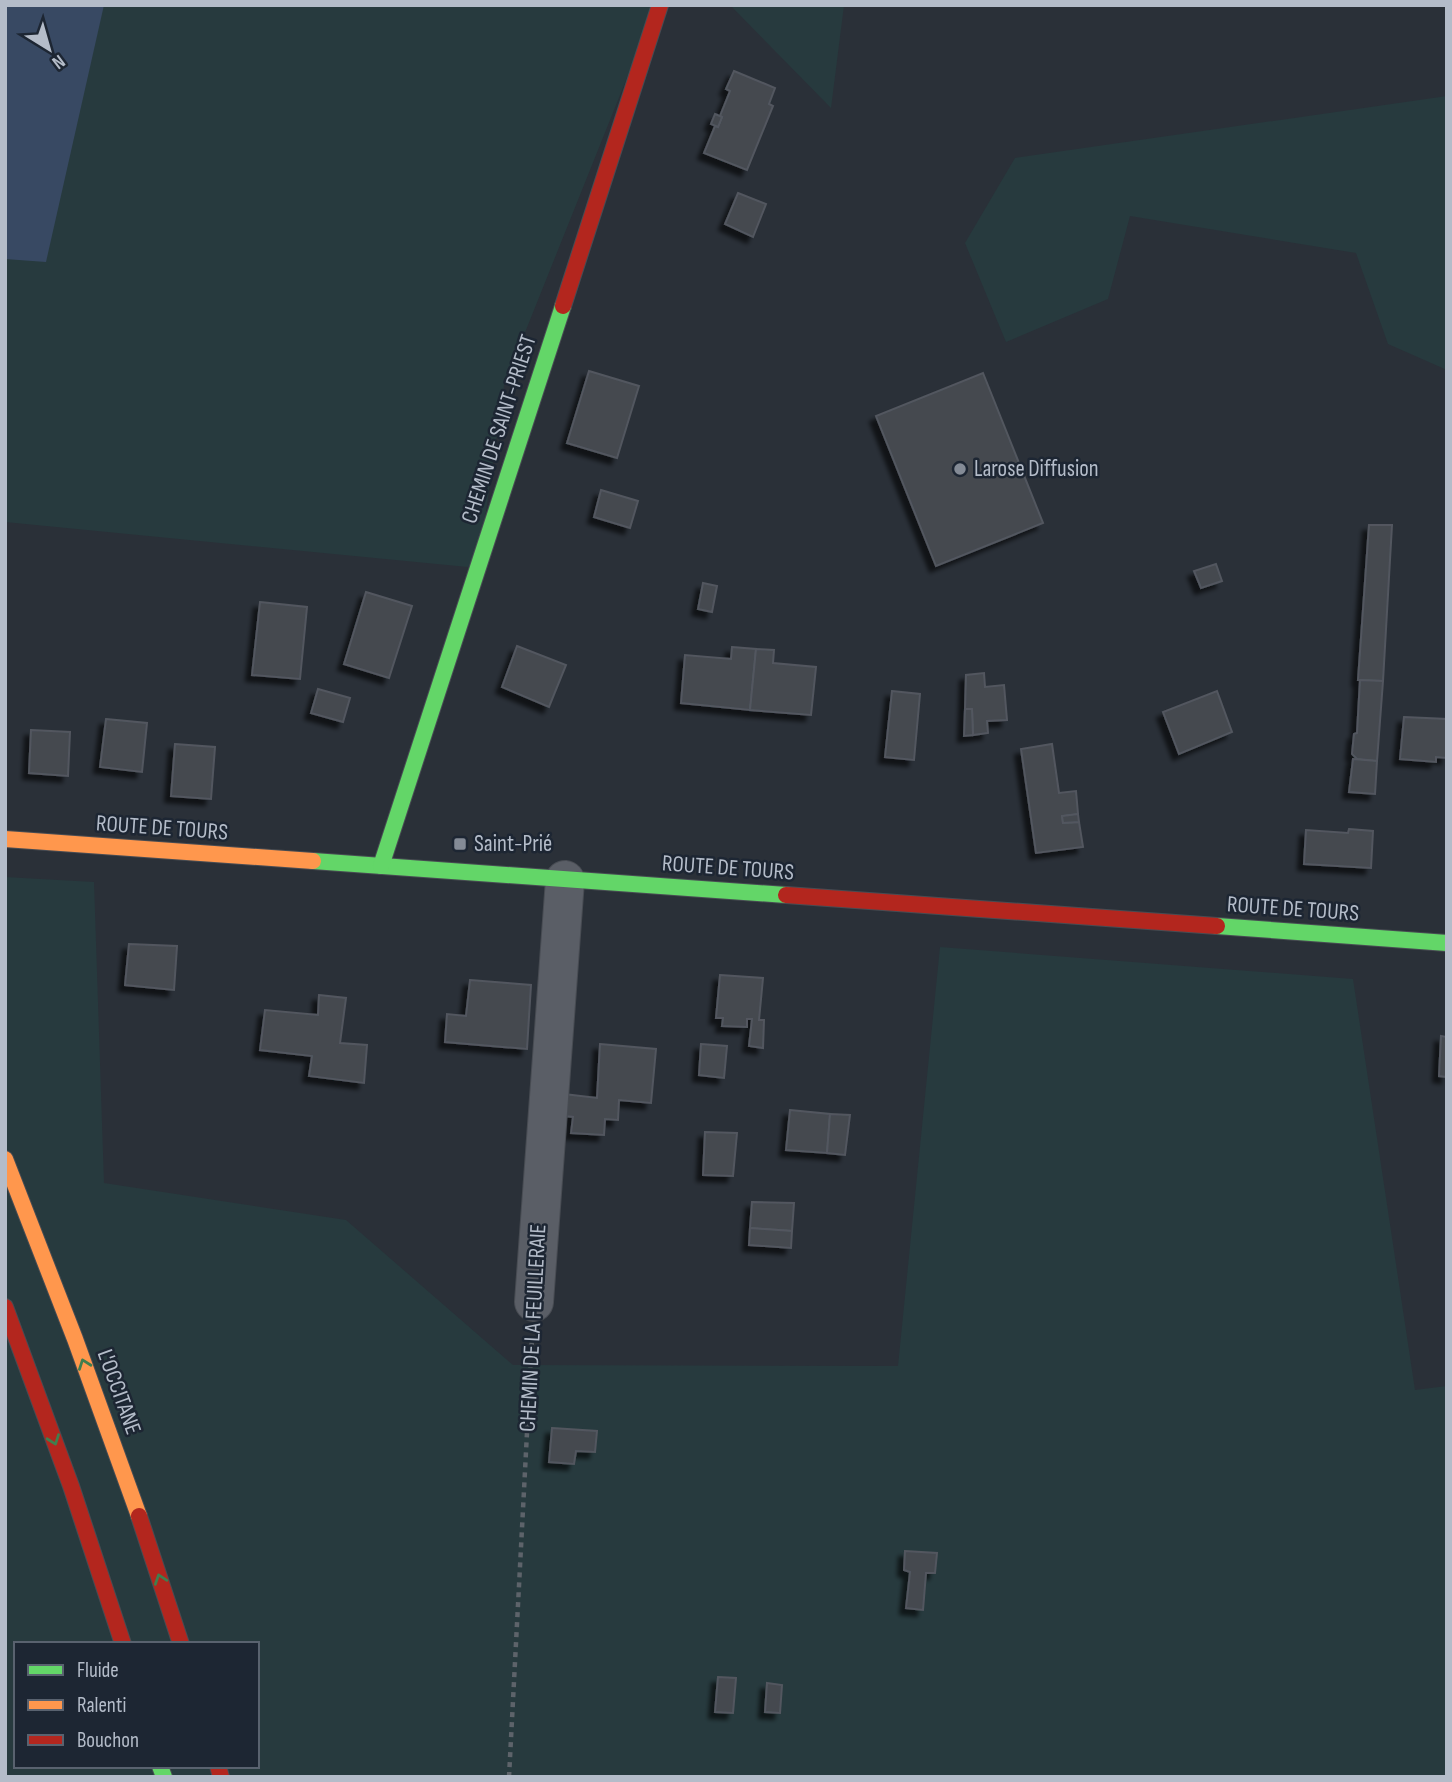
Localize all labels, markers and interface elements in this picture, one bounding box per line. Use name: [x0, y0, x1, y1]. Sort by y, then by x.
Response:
north arrow: [14, 14, 84, 84]
text: N: [47, 49, 69, 74]
street label: CHEMIN DE SAINT-PRIEST: [455, 331, 543, 527]
place label: Larose Diffusion: [974, 455, 1099, 483]
marker: Larose Diffusion: [952, 461, 968, 477]
street label: ROUTE DE TOURS: [95, 809, 229, 847]
place label: Saint-Prié: [474, 830, 552, 858]
marker: Saint-Prié: [452, 836, 468, 852]
street label: ROUTE DE TOURS: [661, 849, 795, 887]
street label: ROUTE DE TOURS: [1226, 890, 1360, 928]
street label: CHEMIN DE LA FEUILLERAIE: [514, 1223, 552, 1433]
street label: L'OCCITANE: [91, 1346, 147, 1438]
one-way arrow: [79, 1359, 93, 1371]
one-way arrow: [46, 1434, 60, 1446]
one-way arrow: [154, 1574, 168, 1586]
legend: [14, 1642, 259, 1768]
text: Fluide: [77, 1658, 119, 1683]
text: Ralenti: [77, 1693, 126, 1718]
text: Bouchon: [77, 1728, 139, 1753]

